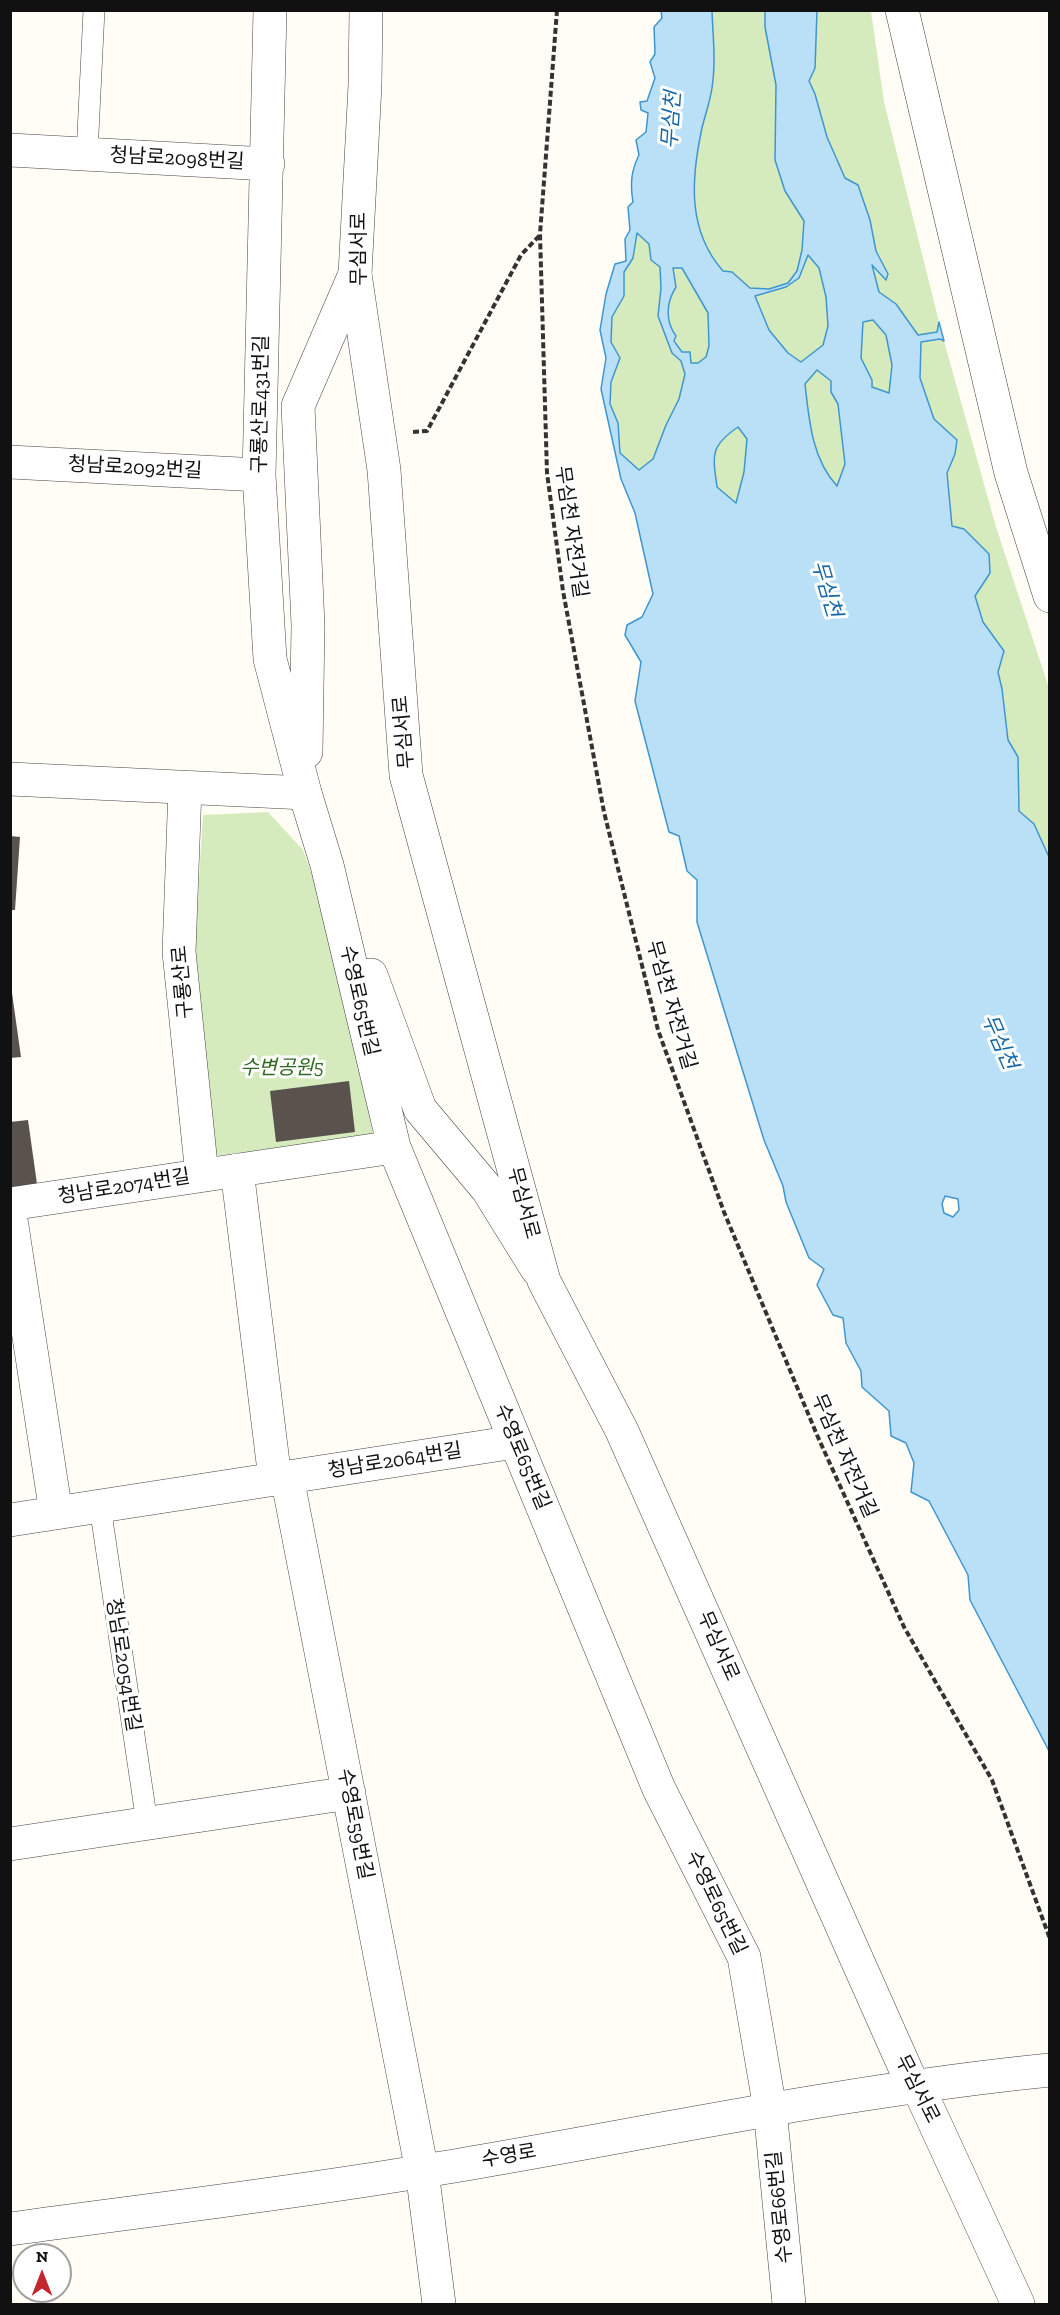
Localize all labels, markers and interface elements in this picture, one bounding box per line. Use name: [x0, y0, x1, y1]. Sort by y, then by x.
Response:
water label: 무심천: [657, 90, 687, 150]
street label: 청남로2098번길: [109, 143, 245, 175]
street label: 무심서로: [347, 212, 371, 286]
street label: 구룡산로431번길: [248, 334, 274, 474]
street label: 청남로2092번길: [67, 452, 203, 484]
street label: 무심천 자전거길: [550, 464, 592, 600]
water label: 무심천: [805, 558, 847, 620]
street label: 무심서로: [389, 694, 419, 770]
street label: 무심천 자전거길: [641, 938, 701, 1072]
street label: 수영로65번길: [335, 943, 383, 1059]
street label: 구룡산로: [168, 944, 198, 1020]
water label: 무심천: [976, 1010, 1022, 1074]
park label: 수변공원5: [240, 1056, 324, 1080]
street label: 무심서로: [502, 1164, 544, 1242]
street label: 청남로2074번길: [56, 1165, 192, 1209]
street label: 무심천 자전거길: [806, 1390, 882, 1522]
street label: 수영로65번길: [489, 1400, 555, 1514]
street label: 청남로2064번길: [326, 1439, 464, 1483]
street label: 청남로2054번길: [101, 1597, 145, 1733]
street label: 무심서로: [692, 1608, 744, 1684]
street label: 수영로59번길: [332, 1766, 378, 1882]
street label: 수영로65번길: [680, 1847, 752, 1959]
street label: 무심서로: [890, 2051, 944, 2127]
street label: 수영로: [480, 2139, 538, 2173]
street label: 수영로66번길: [762, 2149, 798, 2265]
north arrow: [12, 2243, 72, 2303]
text: N: [36, 2247, 48, 2266]

